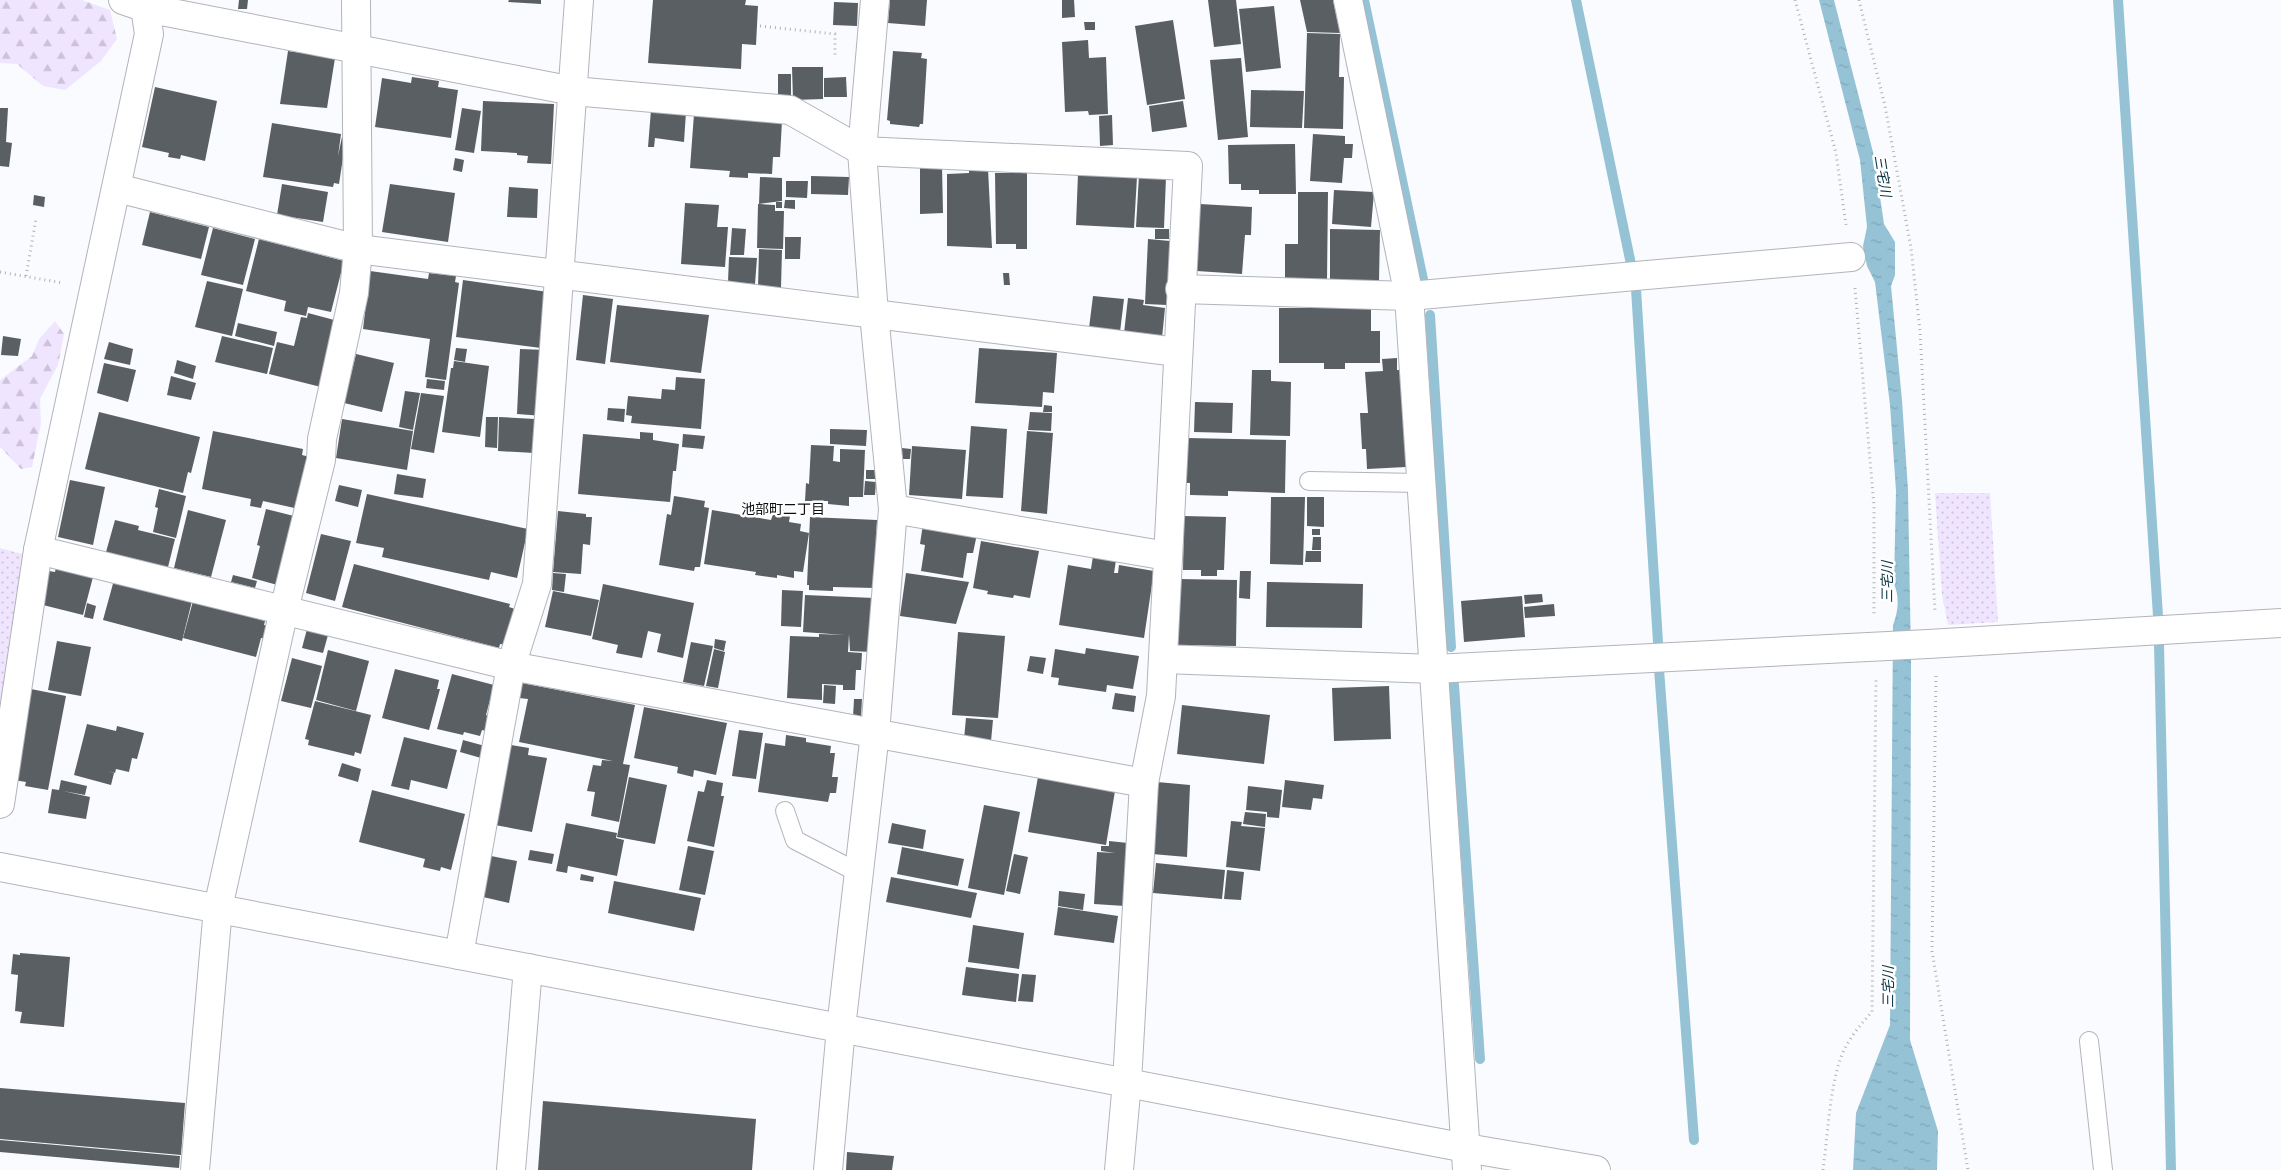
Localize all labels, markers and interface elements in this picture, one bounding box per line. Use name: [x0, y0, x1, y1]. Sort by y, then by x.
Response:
water label: 三宅川: [1870, 154, 1897, 200]
district label: 池部町二丁目: [741, 498, 825, 519]
water label: 三宅川: [1876, 559, 1897, 603]
water label: 三宅川: [1877, 964, 1898, 1008]

